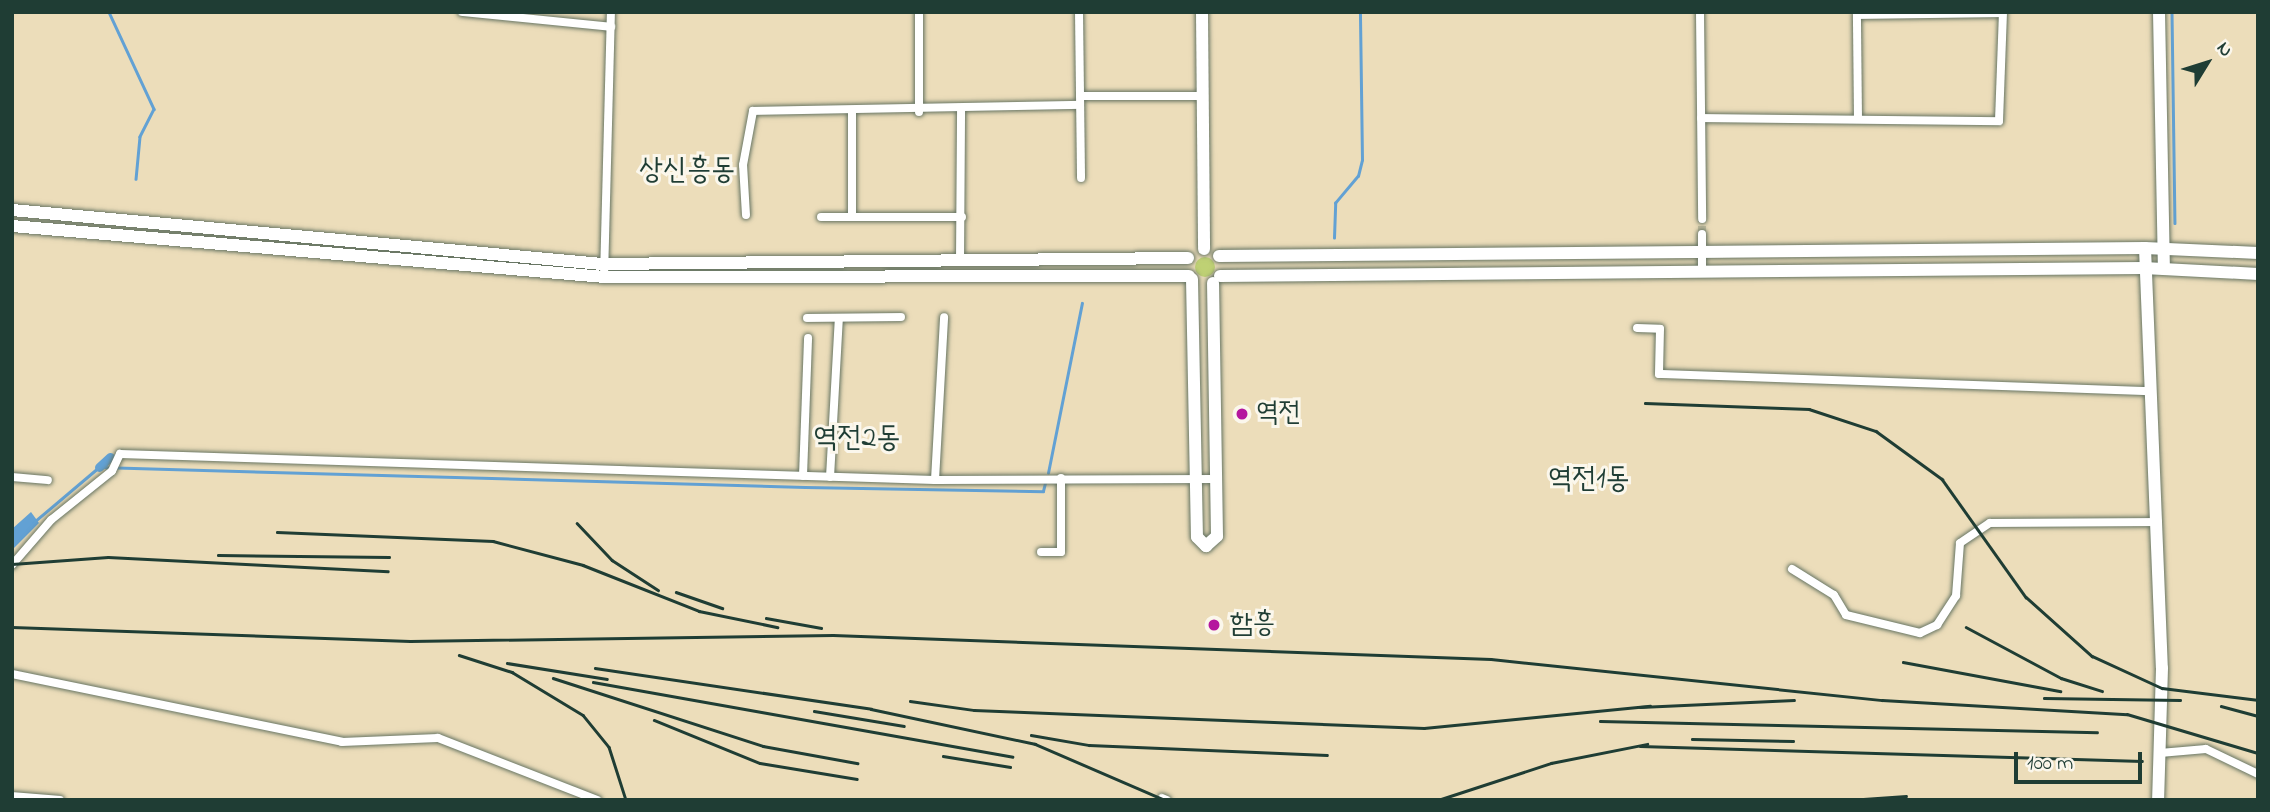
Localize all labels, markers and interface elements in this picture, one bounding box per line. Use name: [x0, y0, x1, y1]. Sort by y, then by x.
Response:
north arrow: [2172, 28, 2242, 98]
text: N: [2209, 36, 2239, 63]
district label: 상신흥동: [639, 153, 735, 189]
place label: 역전: [1256, 397, 1301, 431]
marker: 역전: [1234, 406, 1250, 422]
district label: 역전2동: [813, 421, 901, 457]
district label: 역전1동: [1548, 462, 1630, 498]
place label: 함흥: [1230, 608, 1275, 642]
marker: 함흥: [1204, 615, 1224, 635]
scale bar: [2018, 738, 2146, 782]
text: 100 m: [2027, 749, 2073, 779]

